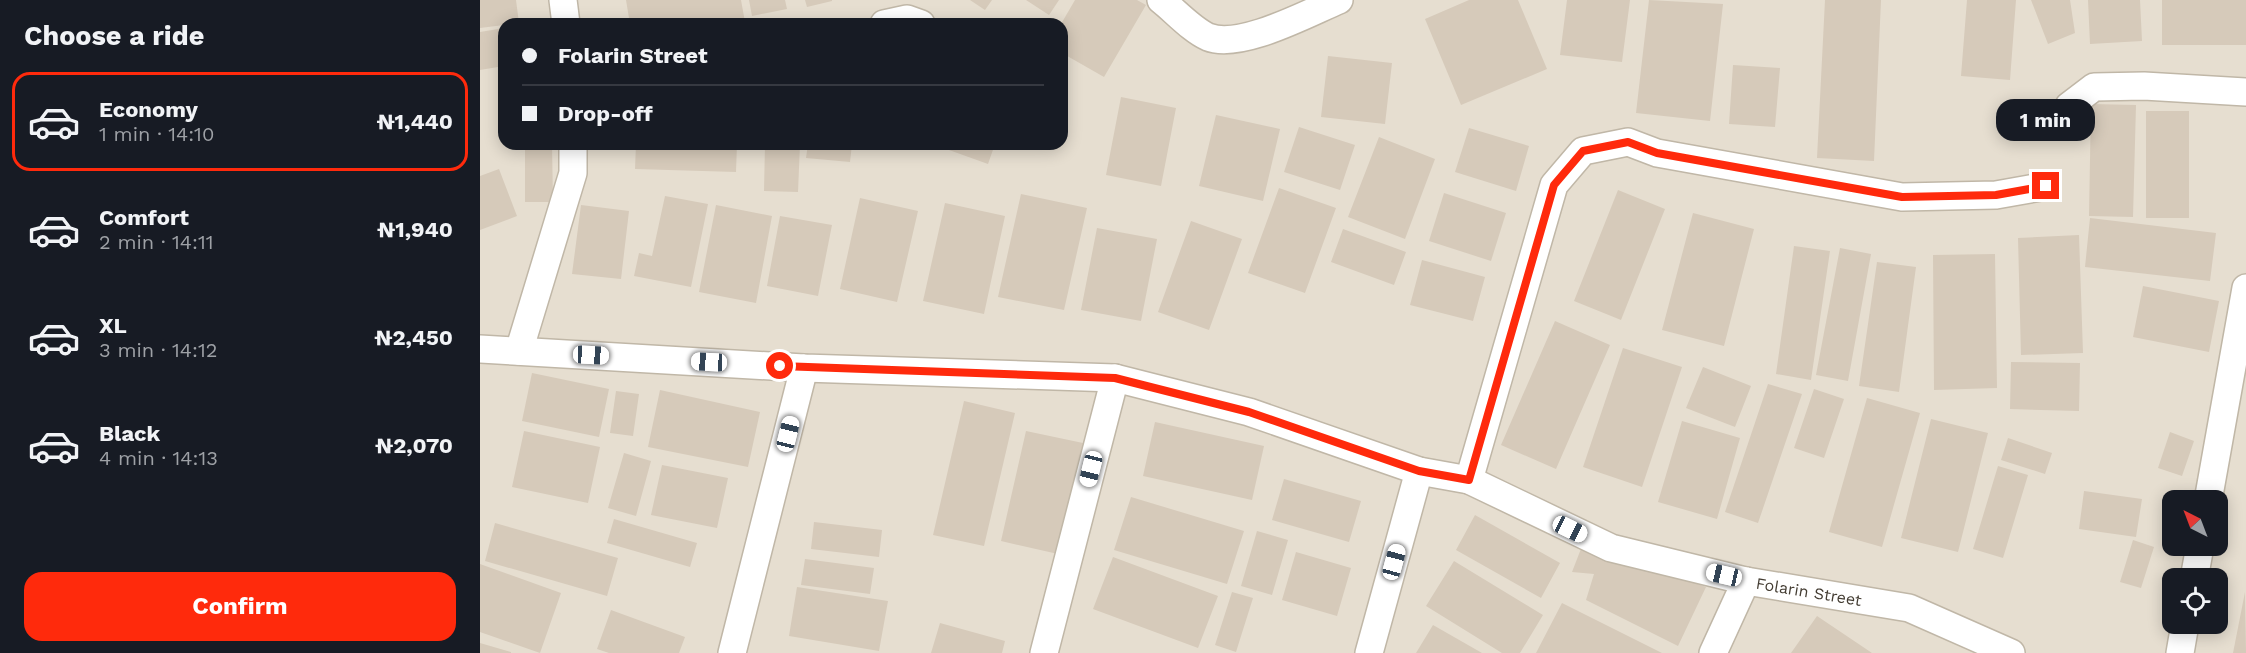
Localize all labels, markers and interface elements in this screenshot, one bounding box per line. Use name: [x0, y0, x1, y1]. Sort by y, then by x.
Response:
text: Choose a ride: [24, 20, 204, 52]
text: Folarin Street: [558, 43, 708, 68]
icon: car: [27, 95, 81, 149]
text: Economy: [99, 97, 198, 122]
callout: 1 min: [1996, 99, 2096, 141]
text: Drop-off: [558, 101, 653, 126]
text: 1 min: [2020, 108, 2071, 132]
text: ₦1,440: [377, 109, 453, 134]
text: 1 min · 14:10: [99, 122, 214, 146]
route end: [2032, 172, 2059, 199]
icon: car: [27, 203, 81, 257]
text: Comfort: [99, 205, 189, 230]
text: ₦1,940: [377, 217, 453, 242]
text: 2 min · 14:11: [99, 230, 214, 254]
icon: car: [27, 311, 81, 365]
text: XL: [99, 313, 127, 338]
text: ₦2,450: [374, 325, 453, 350]
text: 3 min · 14:12: [99, 338, 217, 362]
car: [573, 345, 609, 365]
car: [691, 352, 727, 372]
route start: [766, 352, 793, 379]
car: [775, 414, 801, 454]
icon: car: [27, 419, 81, 473]
text: Black: [99, 421, 160, 446]
text: ₦2,070: [375, 433, 453, 458]
text: 4 min · 14:13: [99, 446, 218, 470]
car: [1078, 449, 1104, 489]
north arrow: [2162, 490, 2228, 556]
map controls: [2162, 490, 2228, 634]
car: [1550, 513, 1590, 545]
car: [1381, 542, 1407, 582]
car: [1704, 562, 1744, 588]
button: locate: [2162, 568, 2228, 634]
button: Confirm: [24, 572, 456, 641]
street label: Folarin Street: [1755, 573, 1864, 610]

